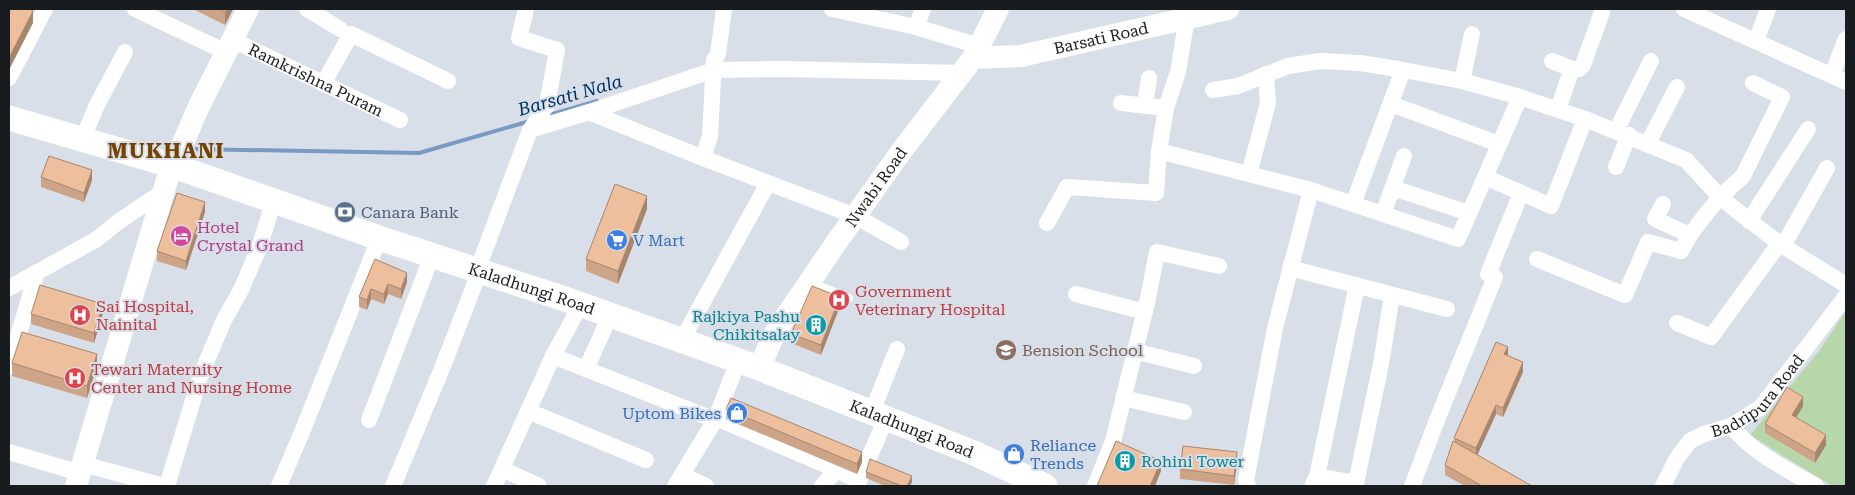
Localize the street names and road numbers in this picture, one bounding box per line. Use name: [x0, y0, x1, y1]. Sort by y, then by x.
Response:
street label: Barsati Road: [1052, 18, 1150, 58]
street label: Ramkrishna Puram: [246, 39, 387, 120]
street label: Nwabi Road: [841, 143, 911, 230]
street label: Kaladhungi Road: [466, 259, 598, 318]
street label: Badripura Road: [1709, 350, 1807, 441]
street label: Kaladhungi Road: [847, 395, 977, 461]

